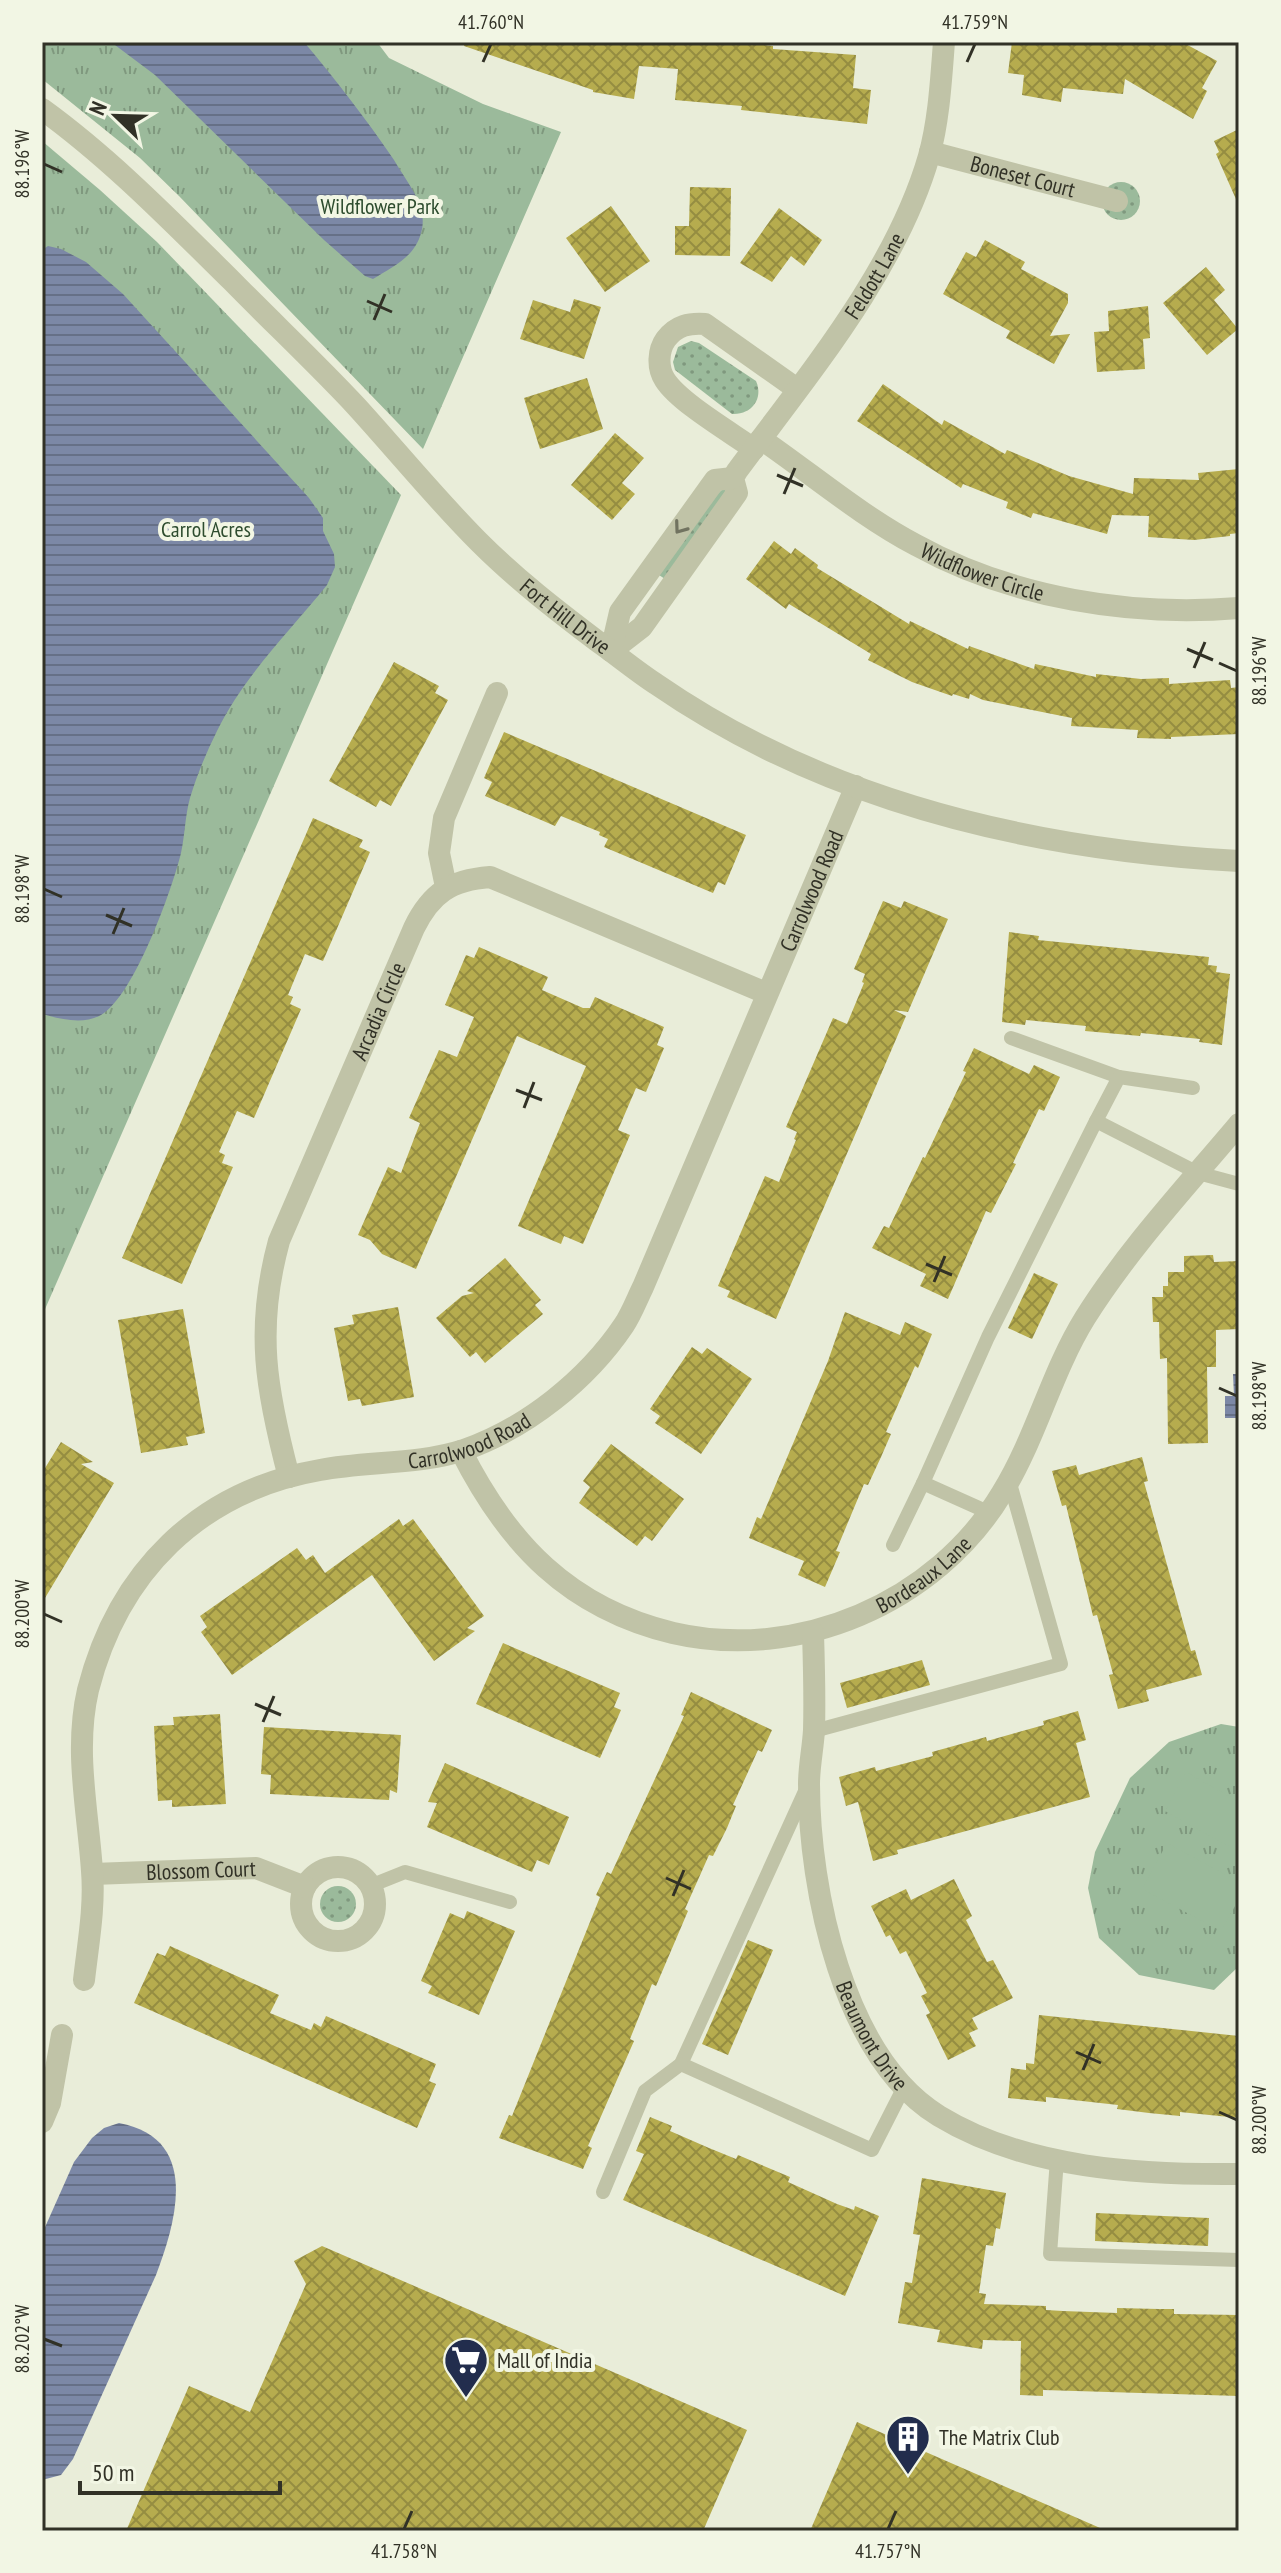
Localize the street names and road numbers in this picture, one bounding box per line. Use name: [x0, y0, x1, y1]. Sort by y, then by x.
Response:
street label: Boneset Court: [968, 149, 1078, 203]
street label: Feldott Lane: [838, 228, 911, 324]
street label: Wildflower Circle: [916, 536, 1047, 607]
street label: Fort Hill Drive: [514, 572, 616, 660]
street label: Carrolwood Road: [773, 826, 850, 956]
street label: Arcadia Circle: [345, 958, 412, 1064]
street label: Carrolwood Road: [406, 1406, 536, 1475]
street label: Bordeaux Lane: [871, 1530, 977, 1619]
street label: Blossom Court: [146, 1854, 256, 1886]
street label: Beaumont Drive: [830, 1977, 914, 2096]

